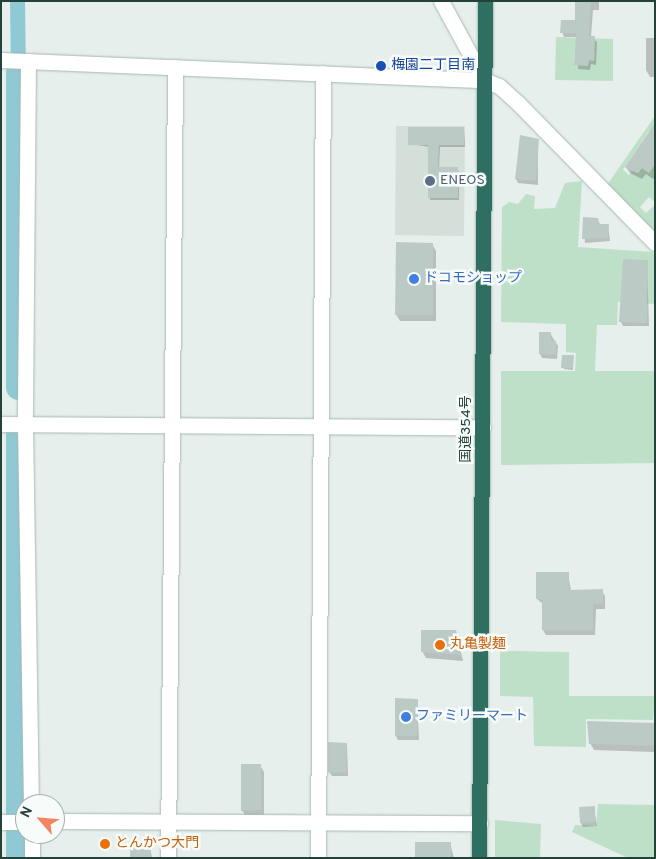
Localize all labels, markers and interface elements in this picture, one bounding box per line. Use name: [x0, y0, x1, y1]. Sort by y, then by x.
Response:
place label: 梅園二丁目南: [391, 58, 475, 74]
marker: 梅園二丁目南: [375, 60, 387, 72]
place label: ENEOS: [440, 173, 485, 189]
marker: ENEOS: [424, 175, 436, 187]
place label: ドコモショップ: [424, 271, 522, 287]
marker: ドコモショップ: [408, 273, 420, 285]
street label: 国道354号: [459, 395, 475, 463]
place label: 丸亀製麺: [450, 637, 506, 653]
marker: 丸亀製麺: [434, 639, 446, 651]
place label: ファミリーマート: [416, 709, 528, 725]
marker: ファミリーマート: [400, 711, 412, 723]
north arrow: [15, 794, 65, 844]
text: N: [17, 804, 37, 821]
place label: とんかつ大門: [115, 836, 199, 852]
marker: とんかつ大門: [99, 838, 111, 850]

